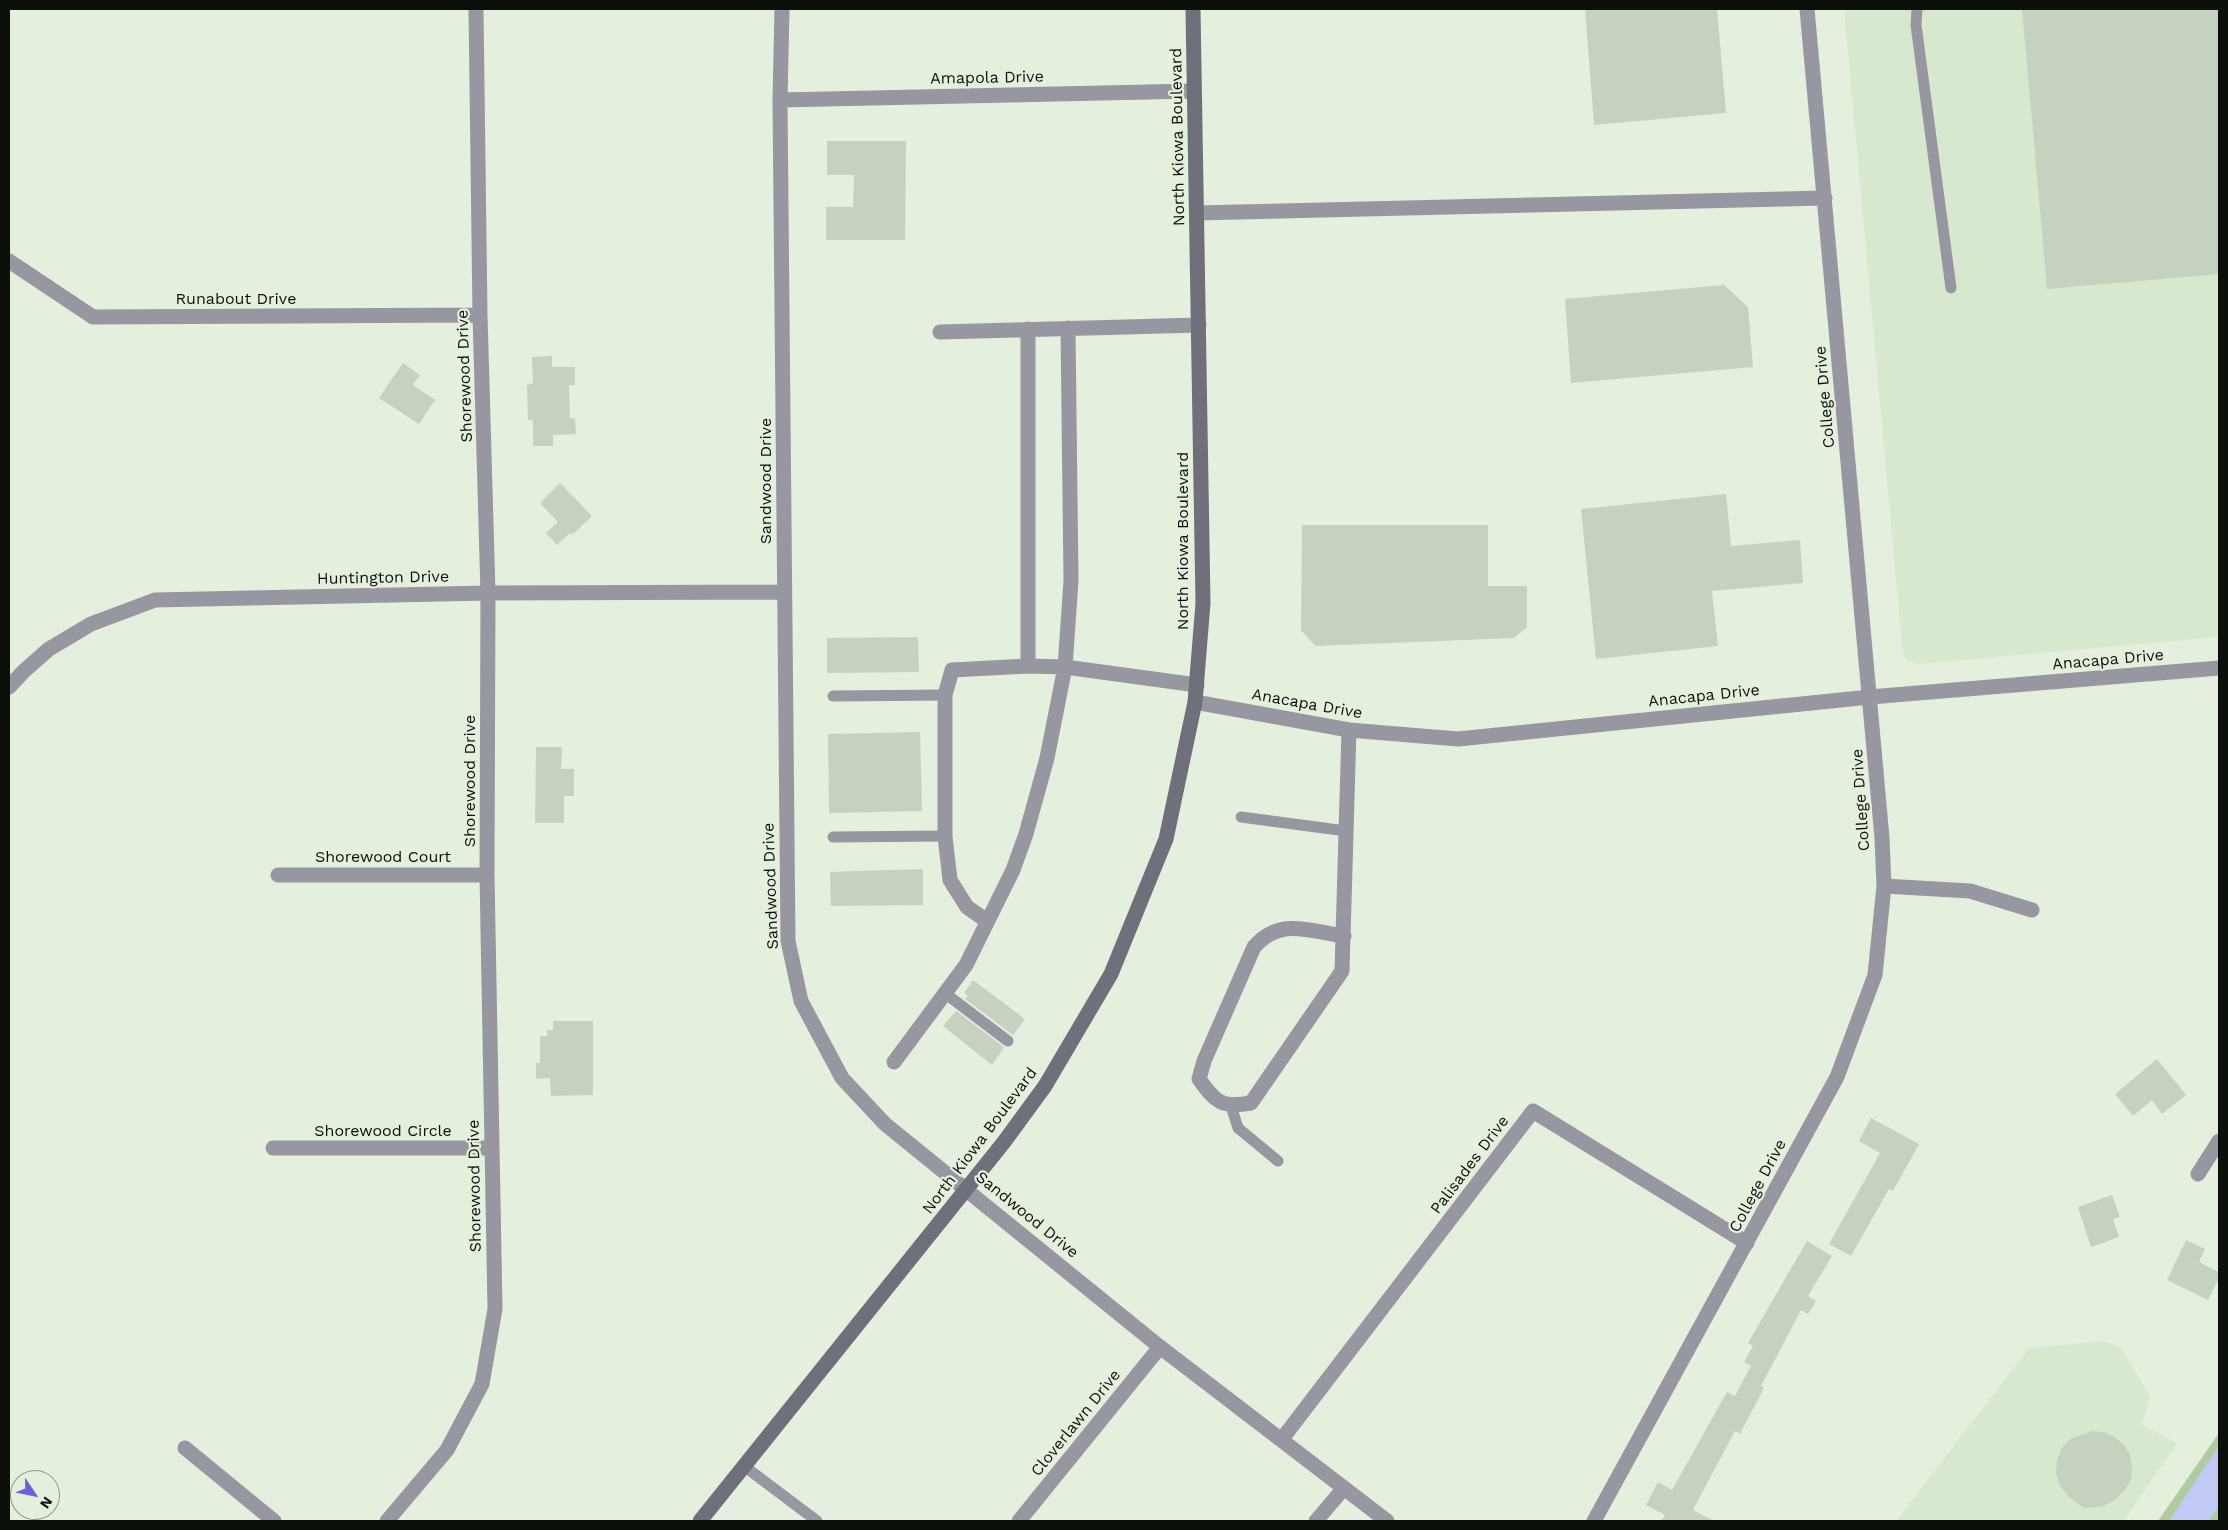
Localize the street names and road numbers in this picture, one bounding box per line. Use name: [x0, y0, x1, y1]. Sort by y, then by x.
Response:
street label: North Kiowa Boulevard: [1167, 48, 1189, 226]
street label: Amapola Drive: [930, 67, 1044, 89]
street label: Runabout Drive: [176, 289, 296, 309]
street label: Shorewood Drive: [453, 309, 477, 443]
street label: College Drive: [1811, 345, 1839, 449]
street label: Sandwood Drive: [756, 418, 776, 544]
street label: North Kiowa Boulevard: [1173, 452, 1193, 630]
street label: Huntington Drive: [317, 567, 449, 589]
street label: Anacapa Drive: [2051, 646, 2165, 674]
street label: Anacapa Drive: [1647, 681, 1761, 711]
street label: Anacapa Drive: [1250, 685, 1364, 723]
street label: Shorewood Drive: [460, 715, 480, 847]
street label: College Drive: [1848, 748, 1874, 852]
street label: Sandwood Drive: [759, 822, 783, 950]
street label: Shorewood Court: [315, 847, 451, 867]
street label: North Kiowa Boulevard: [919, 1064, 1041, 1218]
street label: Palisades Drive: [1427, 1112, 1513, 1218]
street label: Shorewood Drive: [464, 1120, 486, 1252]
street label: Shorewood Circle: [314, 1121, 452, 1141]
street label: College Drive: [1725, 1136, 1791, 1236]
street label: Sandwood Drive: [972, 1168, 1082, 1262]
street label: Cloverlawn Drive: [1027, 1366, 1125, 1480]

